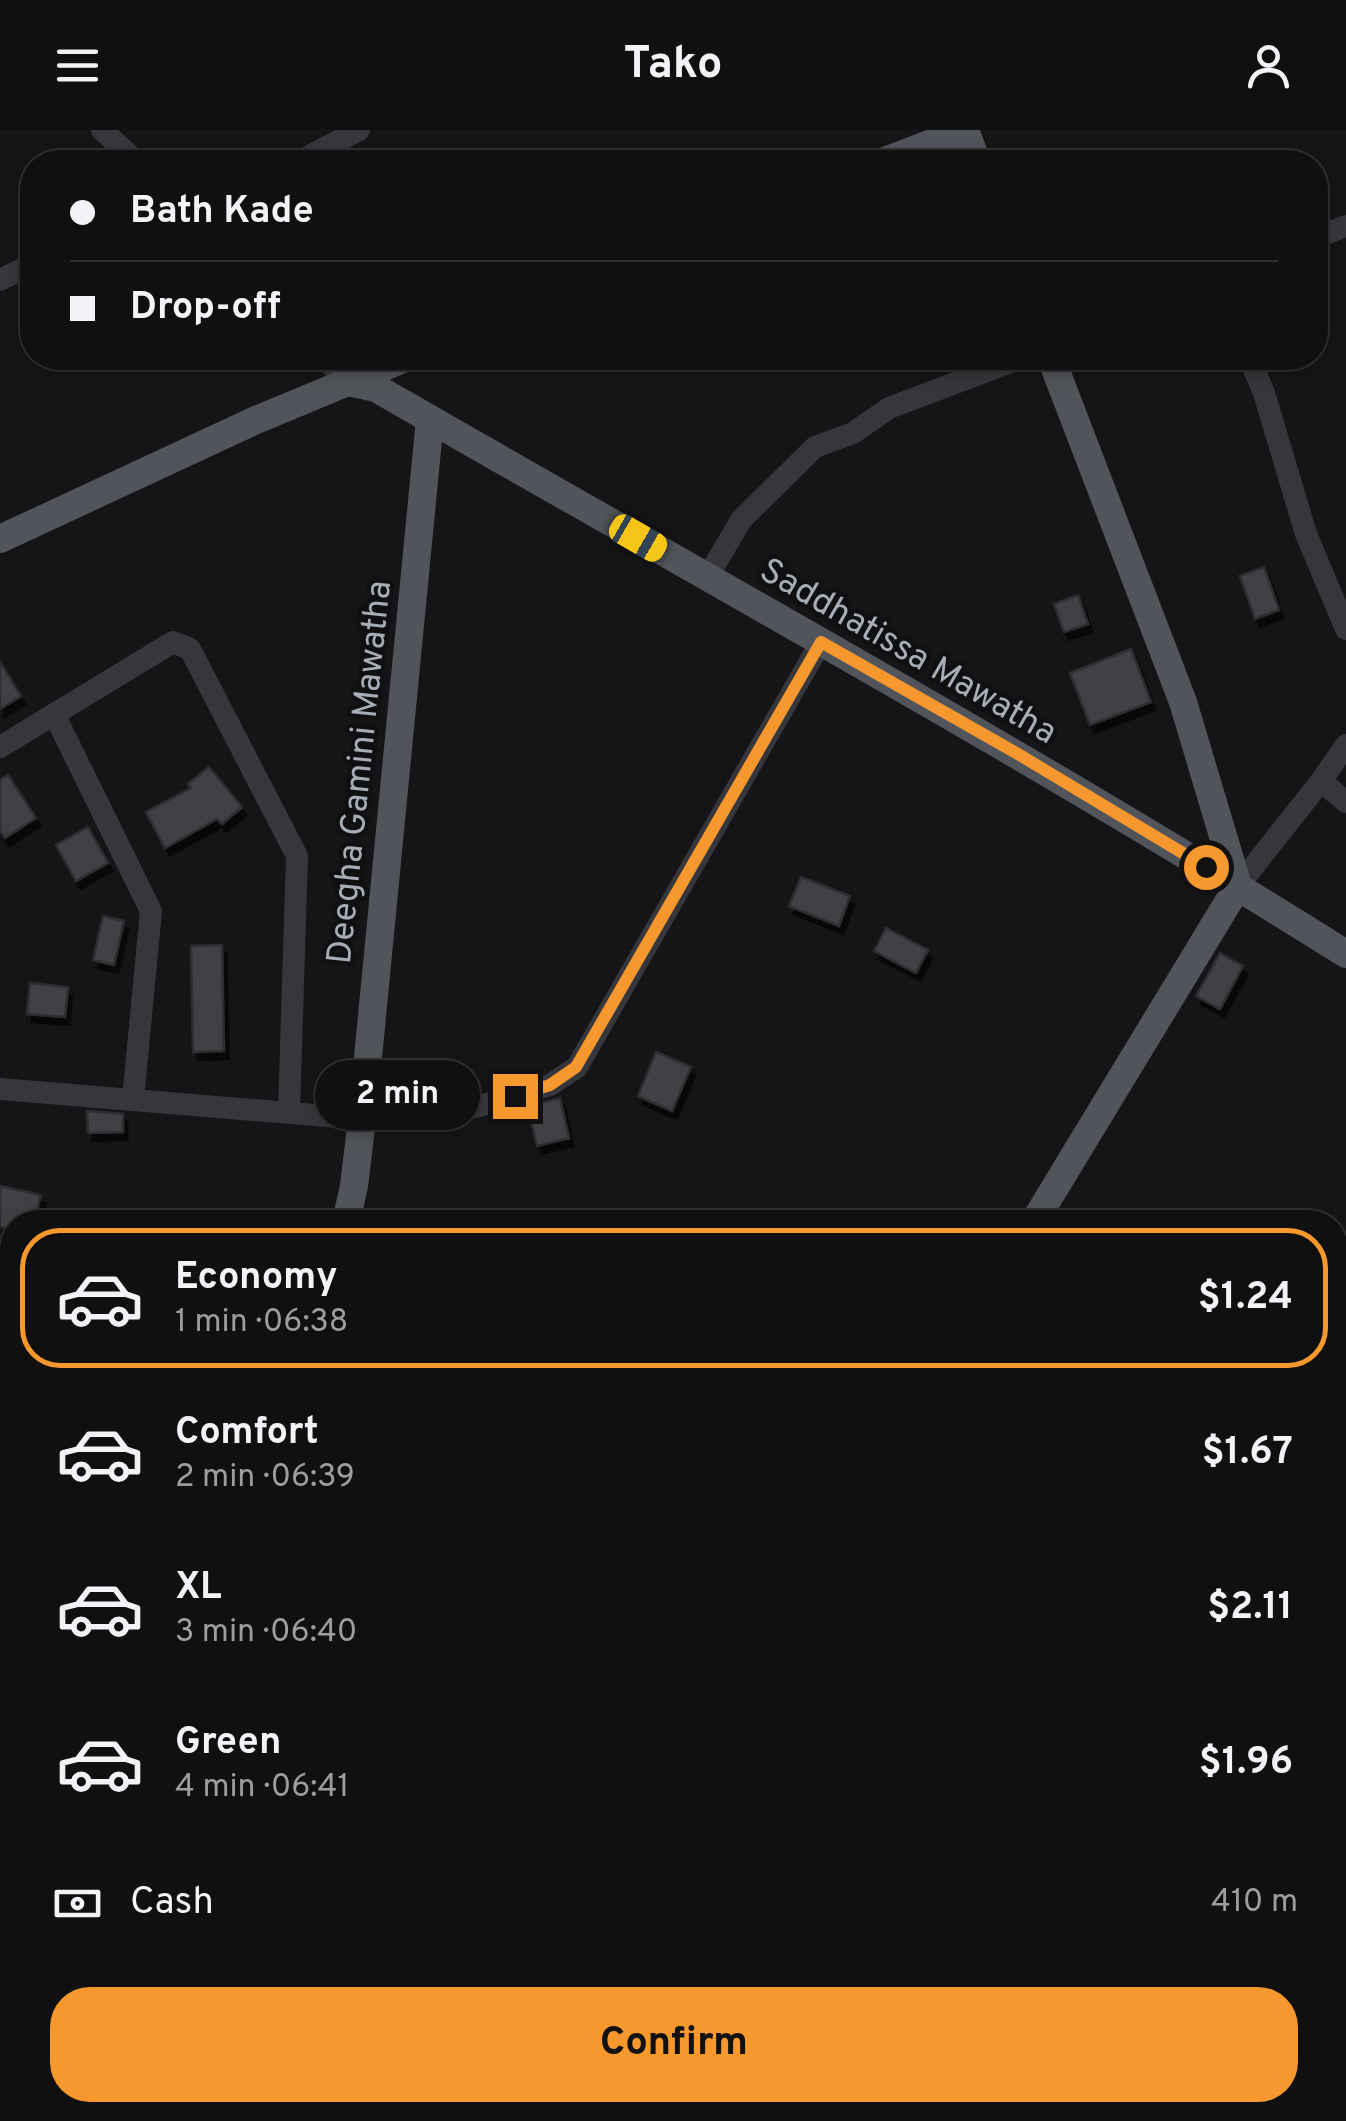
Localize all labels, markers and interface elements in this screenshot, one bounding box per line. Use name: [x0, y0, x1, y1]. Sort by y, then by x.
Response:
text: Tako: [624, 37, 722, 94]
icon: menu: [50, 38, 105, 93]
icon: person: [1241, 38, 1296, 93]
text: Bath Kade: [130, 188, 314, 237]
text: Drop-off: [130, 284, 281, 333]
car: [605, 510, 671, 566]
street label: Saddhatissa Mawatha: [751, 550, 1064, 756]
street label: Deegha Gamini Mawatha: [319, 578, 403, 966]
route start: [1184, 845, 1229, 890]
callout: 2 min: [315, 1061, 480, 1131]
route end: [493, 1074, 538, 1119]
text: 2 min: [356, 1075, 439, 1115]
icon: car: [55, 1253, 145, 1343]
text: Economy: [175, 1254, 337, 1303]
text: $1.24: [1198, 1274, 1293, 1323]
text: 1 min · 06:38: [175, 1303, 348, 1343]
icon: car: [55, 1408, 145, 1498]
text: Comfort: [175, 1409, 319, 1458]
text: $1.67: [1202, 1429, 1293, 1478]
text: 2 min · 06:39: [175, 1458, 355, 1498]
icon: car: [55, 1563, 145, 1653]
text: XL: [175, 1564, 222, 1613]
text: $2.11: [1207, 1584, 1293, 1633]
text: 3 min · 06:40: [175, 1613, 357, 1653]
icon: car: [55, 1718, 145, 1808]
text: Green: [175, 1719, 281, 1768]
text: $1.96: [1199, 1739, 1293, 1788]
text: 4 min · 06:41: [175, 1768, 349, 1808]
icon: cash: [50, 1876, 105, 1931]
text: Cash: [130, 1879, 214, 1928]
text: 410 m: [1211, 1883, 1298, 1923]
button: Confirm: [50, 1987, 1298, 2102]

